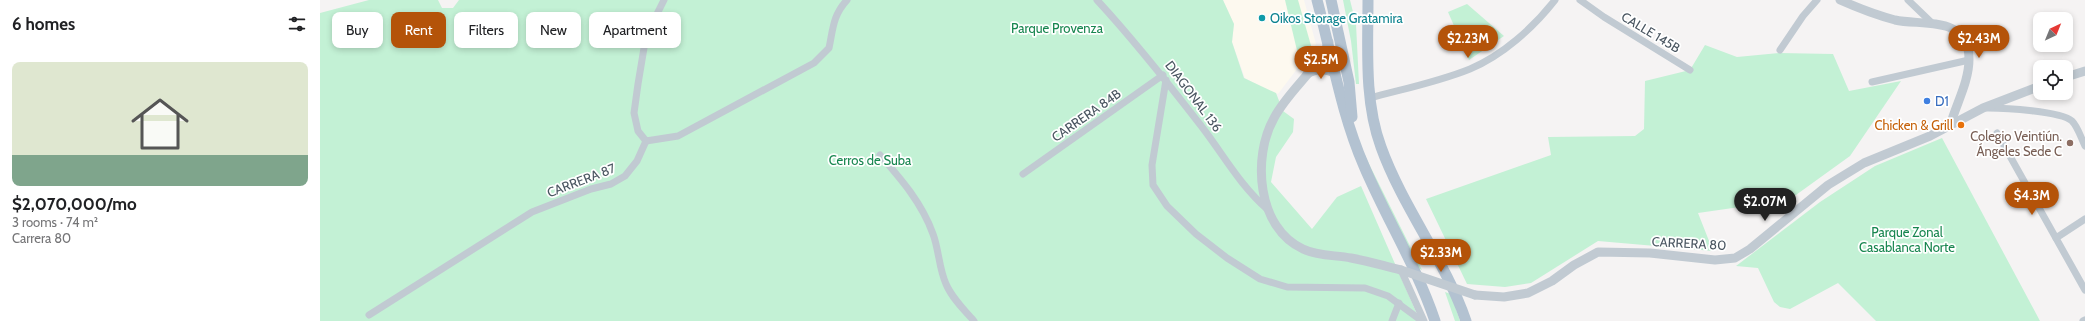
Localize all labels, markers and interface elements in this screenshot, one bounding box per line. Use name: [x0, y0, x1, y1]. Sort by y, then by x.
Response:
street label: CALLE 145B: [1619, 8, 1683, 56]
place label: Oikos Storage Gratamira: [1270, 10, 1403, 26]
chip: Buy: [332, 12, 383, 48]
chip: Rent: [391, 12, 446, 48]
chip: Filters: [454, 12, 518, 48]
chip: New: [526, 12, 581, 48]
chip: Apartment: [589, 12, 681, 48]
north arrow: [2033, 12, 2073, 52]
map controls: [2033, 12, 2073, 100]
icon: filters: [286, 13, 308, 35]
marker: Oikos Storage Gratamira: [1257, 13, 1267, 23]
text: 6 homes: [12, 14, 75, 34]
park label: Parque Provenza: [1011, 20, 1104, 36]
pin: $2.23M: [1435, 25, 1501, 59]
pin: $2.43M: [1946, 25, 2012, 59]
text: $2.23M: [1447, 30, 1489, 46]
text: $2.43M: [1957, 30, 2001, 46]
pin: $2.5M: [1293, 46, 1349, 80]
text: $2.5M: [1303, 51, 1339, 67]
street label: DIAGONAL 136: [1162, 57, 1226, 135]
button: locate: [2033, 60, 2073, 100]
street label: CARRERA 84B: [1048, 85, 1124, 145]
icon: home: [124, 88, 196, 160]
place label: D1: [1935, 93, 1949, 109]
marker: D1: [1922, 96, 1932, 106]
place label: Chicken & Grill: [1874, 117, 1953, 133]
marker: Chicken & Grill: [1956, 120, 1966, 130]
place label: Colegio Veintiún. Ángeles Sede C: [1970, 128, 2062, 159]
marker: Colegio Veintiún. Ángeles Sede C: [2065, 138, 2075, 148]
park label: Cerros de Suba: [829, 152, 912, 168]
street label: CARRERA 87: [544, 159, 618, 200]
pin: $4.3M: [2004, 182, 2060, 216]
text: $4.3M: [2014, 187, 2050, 203]
pin: $2.07M: [1732, 188, 1798, 222]
text: $2.07M: [1743, 193, 1787, 209]
text: $2,070,000/mo: [12, 194, 137, 214]
text: 3 rooms · 74 m²: [12, 214, 98, 230]
park label: Parque Zonal Casablanca Norte: [1859, 224, 1955, 255]
text: Carrera 80: [12, 230, 71, 246]
street label: CARRERA 80: [1651, 233, 1727, 253]
pin: $2.33M: [1408, 239, 1474, 273]
text: $2.33M: [1420, 244, 1462, 260]

